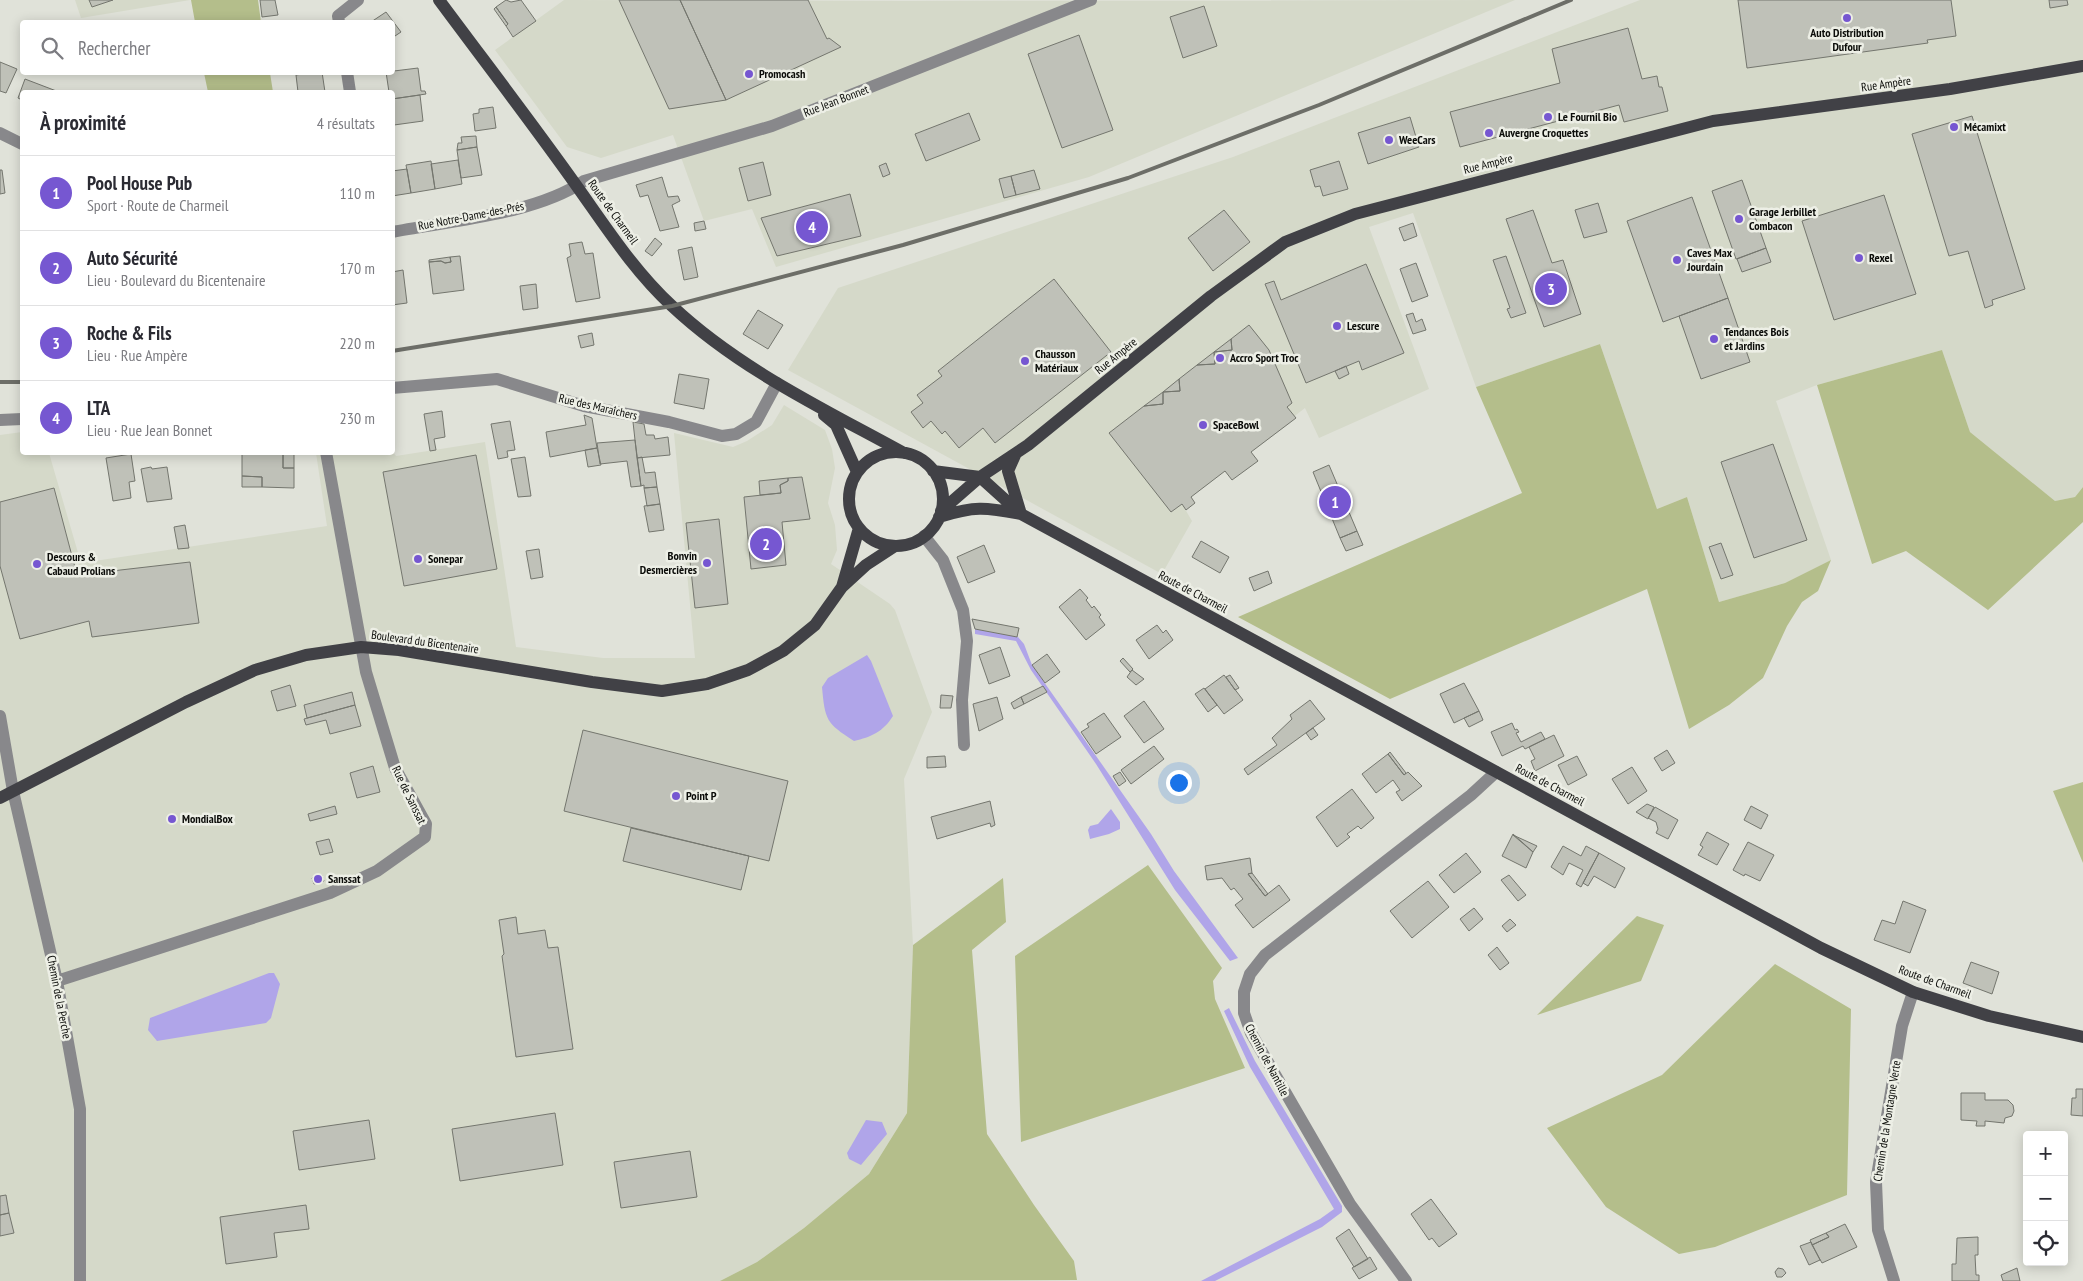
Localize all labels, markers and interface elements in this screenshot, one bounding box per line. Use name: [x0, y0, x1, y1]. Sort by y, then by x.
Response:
marker: Auto Distribution Dufour: [1841, 12, 1853, 24]
search box: [20, 20, 395, 75]
place label: Auto Distribution Dufour: [1809, 25, 1884, 54]
icon: search: [38, 34, 66, 62]
text: Rechercher: [78, 36, 150, 60]
place label: Promocash: [759, 66, 805, 81]
marker: Promocash: [743, 68, 755, 80]
street label: Rue Ampère: [1860, 73, 1912, 94]
street label: Rue Jean Bonnet: [801, 81, 871, 120]
text: À proximité: [40, 109, 126, 136]
place label: Le Fournil Bio: [1558, 109, 1618, 124]
marker: Le Fournil Bio: [1542, 111, 1554, 123]
text: 4 résultats: [317, 113, 375, 133]
place label: Mécamixt: [1964, 119, 2006, 134]
marker: Mécamixt: [1948, 121, 1960, 133]
place label: Auvergne Croquettes: [1498, 125, 1588, 140]
marker: Auvergne Croquettes: [1483, 127, 1495, 139]
place label: WeeCars: [1398, 132, 1435, 147]
marker: WeeCars: [1383, 134, 1395, 146]
street label: Rue Ampère: [1462, 150, 1514, 177]
text: Pool House Pub: [87, 171, 192, 195]
street label: Route de Charmeil: [585, 177, 642, 247]
text: 1: [52, 183, 60, 203]
text: 110 m: [340, 183, 375, 203]
text: Sport · Route de Charmeil: [87, 195, 229, 215]
street label: Rue Notre-Dame-des-Prés: [417, 198, 525, 233]
place label: Garage Jerbillet Combacon: [1749, 204, 1816, 233]
pin: 4: [796, 208, 828, 246]
marker: Garage Jerbillet Combacon: [1733, 213, 1745, 225]
place label: Caves Max Jourdain: [1686, 245, 1733, 274]
text: Auto Sécurité: [87, 246, 178, 270]
place label: Rexel: [1869, 250, 1893, 265]
marker: Rexel: [1853, 252, 1865, 264]
marker: Caves Max Jourdain: [1671, 254, 1683, 266]
text: 2: [52, 258, 60, 278]
text: 170 m: [340, 258, 375, 278]
text: Lieu · Boulevard du Bicentenaire: [87, 270, 266, 290]
pin: 3: [1535, 270, 1567, 308]
place label: Lescure: [1347, 318, 1379, 333]
marker: Lescure: [1331, 320, 1343, 332]
text: Roche & Fils: [87, 321, 172, 345]
place label: Tendances Bois et Jardins: [1724, 324, 1789, 353]
text: 3: [52, 333, 60, 353]
text: 220 m: [340, 333, 375, 353]
marker: Tendances Bois et Jardins: [1708, 333, 1720, 345]
street label: Rue Ampère: [1092, 334, 1140, 377]
text: Lieu · Rue Ampère: [87, 345, 188, 365]
place label: Chausson Matériaux: [1035, 346, 1079, 375]
place label: Accro Sport Troc: [1229, 350, 1299, 365]
marker: Accro Sport Troc: [1214, 352, 1226, 364]
marker: Chausson Matériaux: [1019, 355, 1031, 367]
street label: Rue des Maraîchers: [557, 390, 639, 423]
text: LTA: [87, 396, 110, 420]
text: 4: [52, 408, 60, 428]
text: 230 m: [340, 408, 375, 428]
place label: SpaceBowl: [1213, 417, 1259, 432]
marker: SpaceBowl: [1197, 419, 1209, 431]
text: Lieu · Rue Jean Bonnet: [87, 420, 212, 440]
pin: 1: [1319, 483, 1351, 521]
pin: 2: [750, 525, 782, 563]
place label: Bonvin Desmercières: [640, 548, 697, 577]
place label: Descours & Cabaud Prolians: [47, 549, 115, 578]
place label: Sonepar: [428, 551, 463, 566]
marker: Sonepar: [412, 553, 424, 565]
marker: Bonvin Desmercières: [701, 557, 713, 569]
marker: Descours & Cabaud Prolians: [31, 558, 43, 570]
street label: Route de Charmeil: [1156, 567, 1231, 616]
street label: Boulevard du Bicentenaire: [370, 627, 480, 656]
street label: Route de Charmeil: [1513, 760, 1588, 809]
street label: Rue de Sanssat: [389, 763, 430, 827]
your location: [1166, 770, 1192, 796]
place label: Point P: [686, 788, 717, 803]
marker: Point P: [670, 790, 682, 802]
place label: MondialBox: [182, 811, 234, 826]
marker: MondialBox: [166, 813, 178, 825]
place label: Sanssat: [328, 871, 361, 886]
marker: Sanssat: [312, 873, 324, 885]
street label: Chemin de la Perche: [44, 954, 75, 1040]
street label: Route de Charmeil: [1897, 961, 1974, 1002]
street label: Chemin de Nantille: [1242, 1021, 1293, 1098]
street label: Chemin de la Montagne Verte: [1870, 1059, 1903, 1183]
map controls: [2023, 1131, 2068, 1266]
button: +: [2023, 1131, 2068, 1176]
button: −: [2023, 1176, 2068, 1221]
button: locate: [2023, 1221, 2068, 1266]

